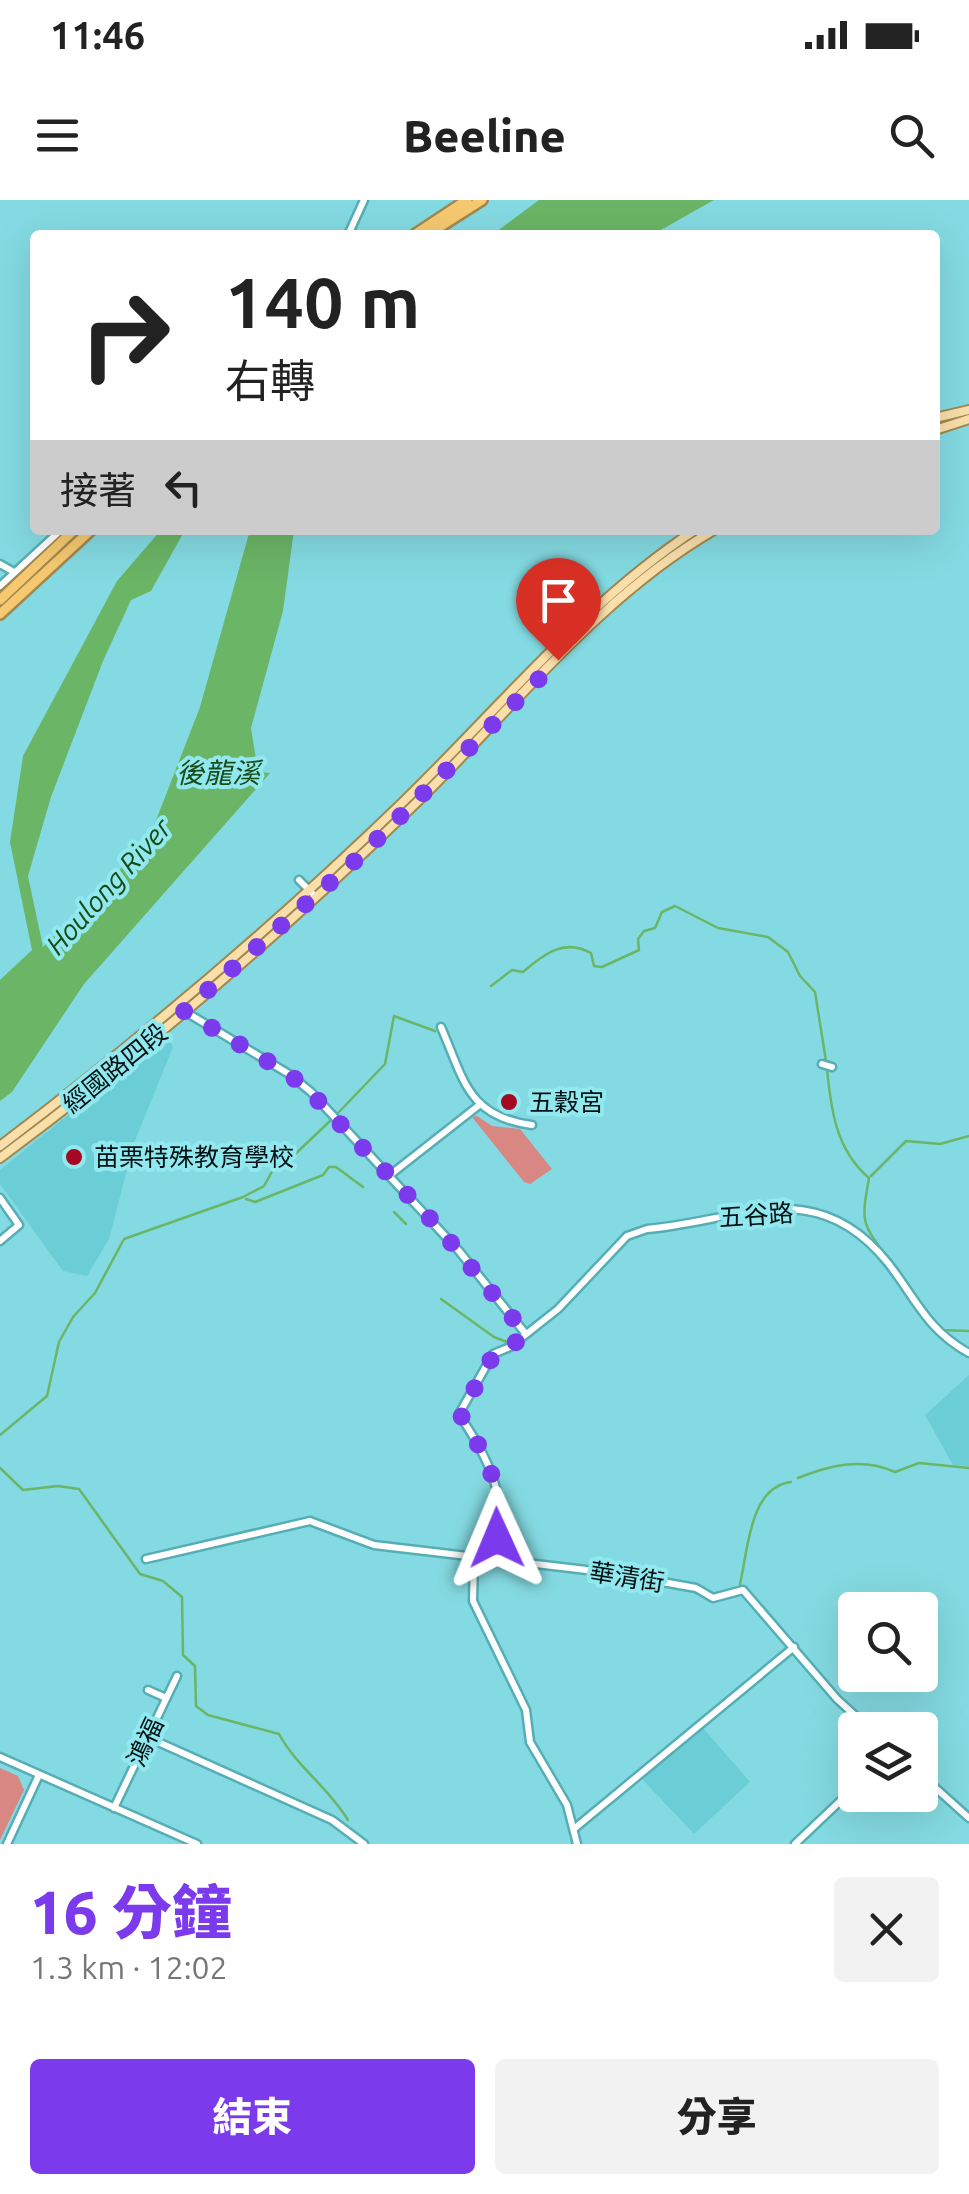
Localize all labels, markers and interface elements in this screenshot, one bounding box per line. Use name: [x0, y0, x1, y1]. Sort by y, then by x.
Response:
text: 11:46: [50, 14, 145, 56]
icon: menu: [30, 108, 85, 163]
icon: search: [884, 108, 939, 163]
text: Beeline: [403, 110, 566, 161]
text: 140 m: [225, 263, 420, 341]
icon: right: [60, 270, 190, 400]
text: 右轉: [225, 355, 315, 406]
icon: left: [156, 460, 211, 515]
text: 接著: [60, 469, 136, 511]
pin: [516, 558, 601, 661]
icon: arrive: [531, 573, 586, 628]
water label: 後龍溪: [176, 757, 264, 788]
water label: Houlong River: [39, 811, 178, 960]
street label: 經國路四段: [58, 1018, 172, 1118]
place label: 五穀宮: [529, 1088, 604, 1116]
marker: 五穀宮: [498, 1091, 520, 1113]
place label: 苗栗特殊教育學校: [94, 1143, 294, 1171]
marker: 苗栗特殊教育學校: [63, 1146, 85, 1168]
street label: 五谷路: [718, 1198, 794, 1232]
position arrow: [445, 1486, 549, 1590]
street label: 華清街: [588, 1557, 666, 1597]
map controls: [838, 1592, 938, 1812]
button: search: [838, 1592, 938, 1692]
button: layers: [838, 1712, 938, 1812]
street label: 鴻福: [122, 1713, 168, 1771]
button: close: [834, 1877, 939, 1982]
text: 16 分鐘: [30, 1878, 232, 1945]
text: 1.3 km · 12:02: [30, 1949, 228, 1985]
button: 結束: [30, 2059, 475, 2174]
button: 分享: [495, 2059, 939, 2174]

